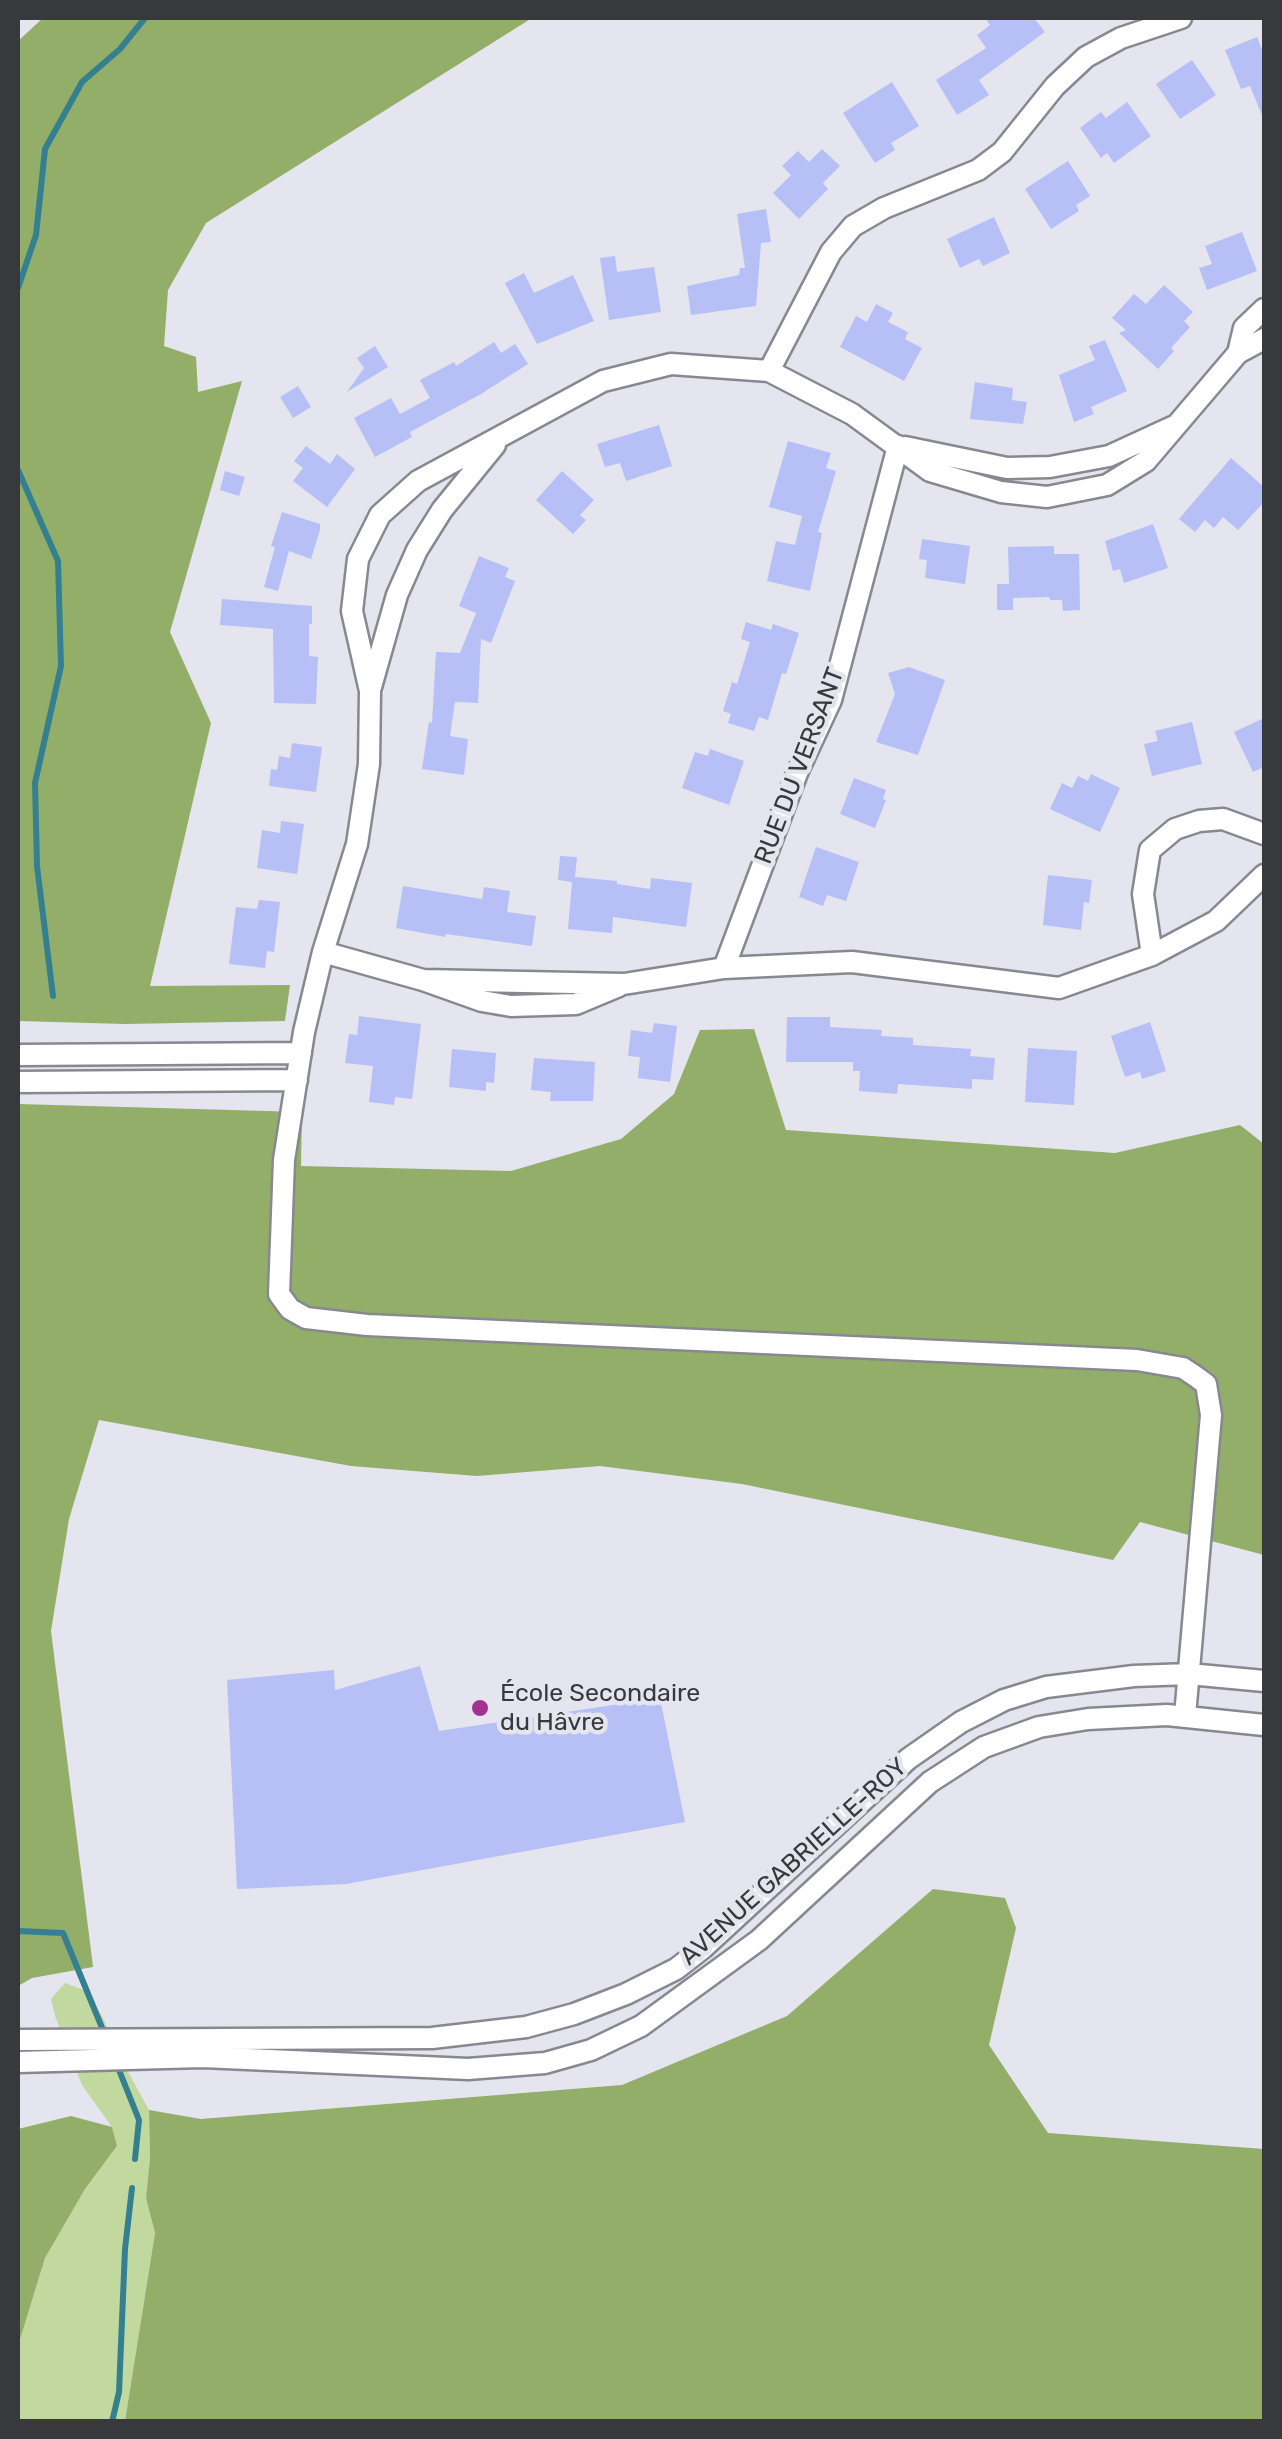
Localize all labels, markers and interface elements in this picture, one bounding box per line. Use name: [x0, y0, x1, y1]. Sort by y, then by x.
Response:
street label: RUE DU VERSANT: [749, 664, 851, 868]
place label: École Secondaire du Hâvre: [500, 1679, 700, 1738]
marker: École Secondaire du Hâvre: [469, 1697, 491, 1719]
street label: AVENUE GABRIELLE-ROY: [674, 1752, 914, 1972]

